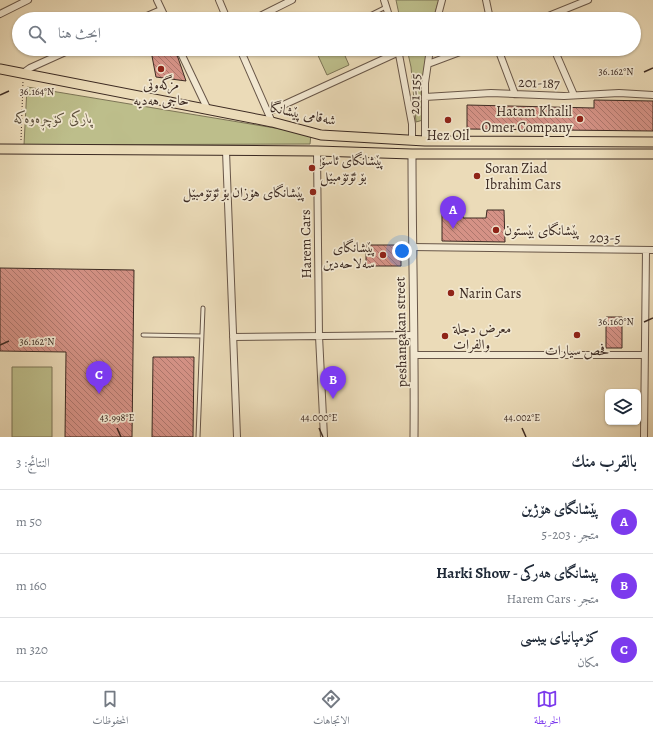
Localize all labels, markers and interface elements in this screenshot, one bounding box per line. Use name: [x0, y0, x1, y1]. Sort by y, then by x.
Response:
search box: [12, 12, 641, 56]
icon: search: [26, 23, 48, 45]
text: ابحث هنا: [58, 23, 101, 43]
marker: مزگەوتی حاجی هەدیە: [156, 64, 166, 74]
text: 36.162°N: [599, 65, 633, 78]
street label: 201-155: [405, 73, 425, 115]
street label: 201-187: [518, 73, 560, 93]
place label: مزگەوتی حاجی هەدیە: [133, 74, 189, 110]
text: 36.164°N: [20, 85, 54, 98]
street label: شەقامی پێشانگا: [268, 98, 338, 130]
place label: Hatam Khalil Omer Company: [482, 102, 573, 137]
park label: پارکی کۆچڕەوەکە: [14, 109, 94, 131]
marker: Hatam Khalil Omer Company: [575, 114, 585, 124]
marker: Hez Oil: [443, 115, 453, 125]
place label: Hez Oil: [427, 126, 470, 145]
place label: پێشانگای ئاسۆ بۆ ئۆتۆمبێل: [318, 151, 384, 187]
place label: Soran Ziad Ibrahim Cars: [485, 159, 561, 194]
marker: پێشانگای ئاسۆ بۆ ئۆتۆمبێل: [307, 163, 317, 173]
marker: Soran Ziad Ibrahim Cars: [472, 171, 482, 181]
place label: پێشانگای هۆزان بۆ ئۆتۆمبێل: [183, 183, 305, 203]
marker: پێشانگای هۆزان بۆ ئۆتۆمبێل: [308, 187, 318, 197]
pin: A: [440, 196, 466, 229]
street label: Harem Cars: [296, 209, 316, 279]
place label: پێشانگای بێستون: [504, 221, 580, 240]
marker: پێشانگای بێستون: [491, 225, 501, 235]
street label: 203-5: [589, 228, 621, 248]
place label: پێشانگای سەلاحەدین: [323, 238, 375, 273]
your location: [392, 241, 412, 261]
marker: پێشانگای سەلاحەدین: [378, 250, 388, 260]
street label: peshangakan street: [391, 276, 411, 387]
place label: Narin Cars: [459, 284, 521, 303]
marker: Narin Cars: [446, 288, 456, 298]
text: 36.160°N: [598, 315, 634, 328]
place label: معرض دجلة والفرات: [452, 319, 511, 354]
marker: فحص سيارات: [572, 330, 582, 340]
marker: معرض دجلة والفرات: [440, 331, 450, 341]
text: 36.162°N: [20, 335, 54, 348]
place label: فحص سيارات: [545, 341, 609, 360]
pin: C: [86, 361, 112, 394]
pin: B: [320, 366, 346, 399]
map controls: [605, 389, 641, 425]
button: layers: [605, 389, 641, 425]
text: 43.998°E: [100, 411, 134, 424]
text: 44.000°E: [300, 411, 338, 424]
text: 44.002°E: [504, 411, 540, 424]
text: بالقرب منك: [571, 450, 637, 473]
text: النتائج: 3: [16, 454, 50, 471]
text: پێشانگای هۆژین: [521, 499, 599, 519]
text: 50 m: [16, 513, 42, 530]
text: A: [620, 513, 628, 530]
text: متجر · 203-5: [542, 526, 599, 543]
text: پیشانگای هەرکی - Harki Show: [436, 563, 599, 583]
text: 160 m: [16, 577, 47, 594]
text: B: [620, 577, 628, 594]
text: متجر · Harem Cars: [507, 590, 599, 607]
text: كۆمپانیای بیبسی: [520, 627, 599, 647]
text: 320 m: [16, 641, 48, 658]
text: C: [620, 641, 628, 658]
text: مكان: [577, 654, 599, 671]
tab: المحفوظات: [92, 688, 128, 731]
tab: الاتجاهات: [313, 688, 350, 731]
tab: الخريطة: [534, 688, 561, 731]

